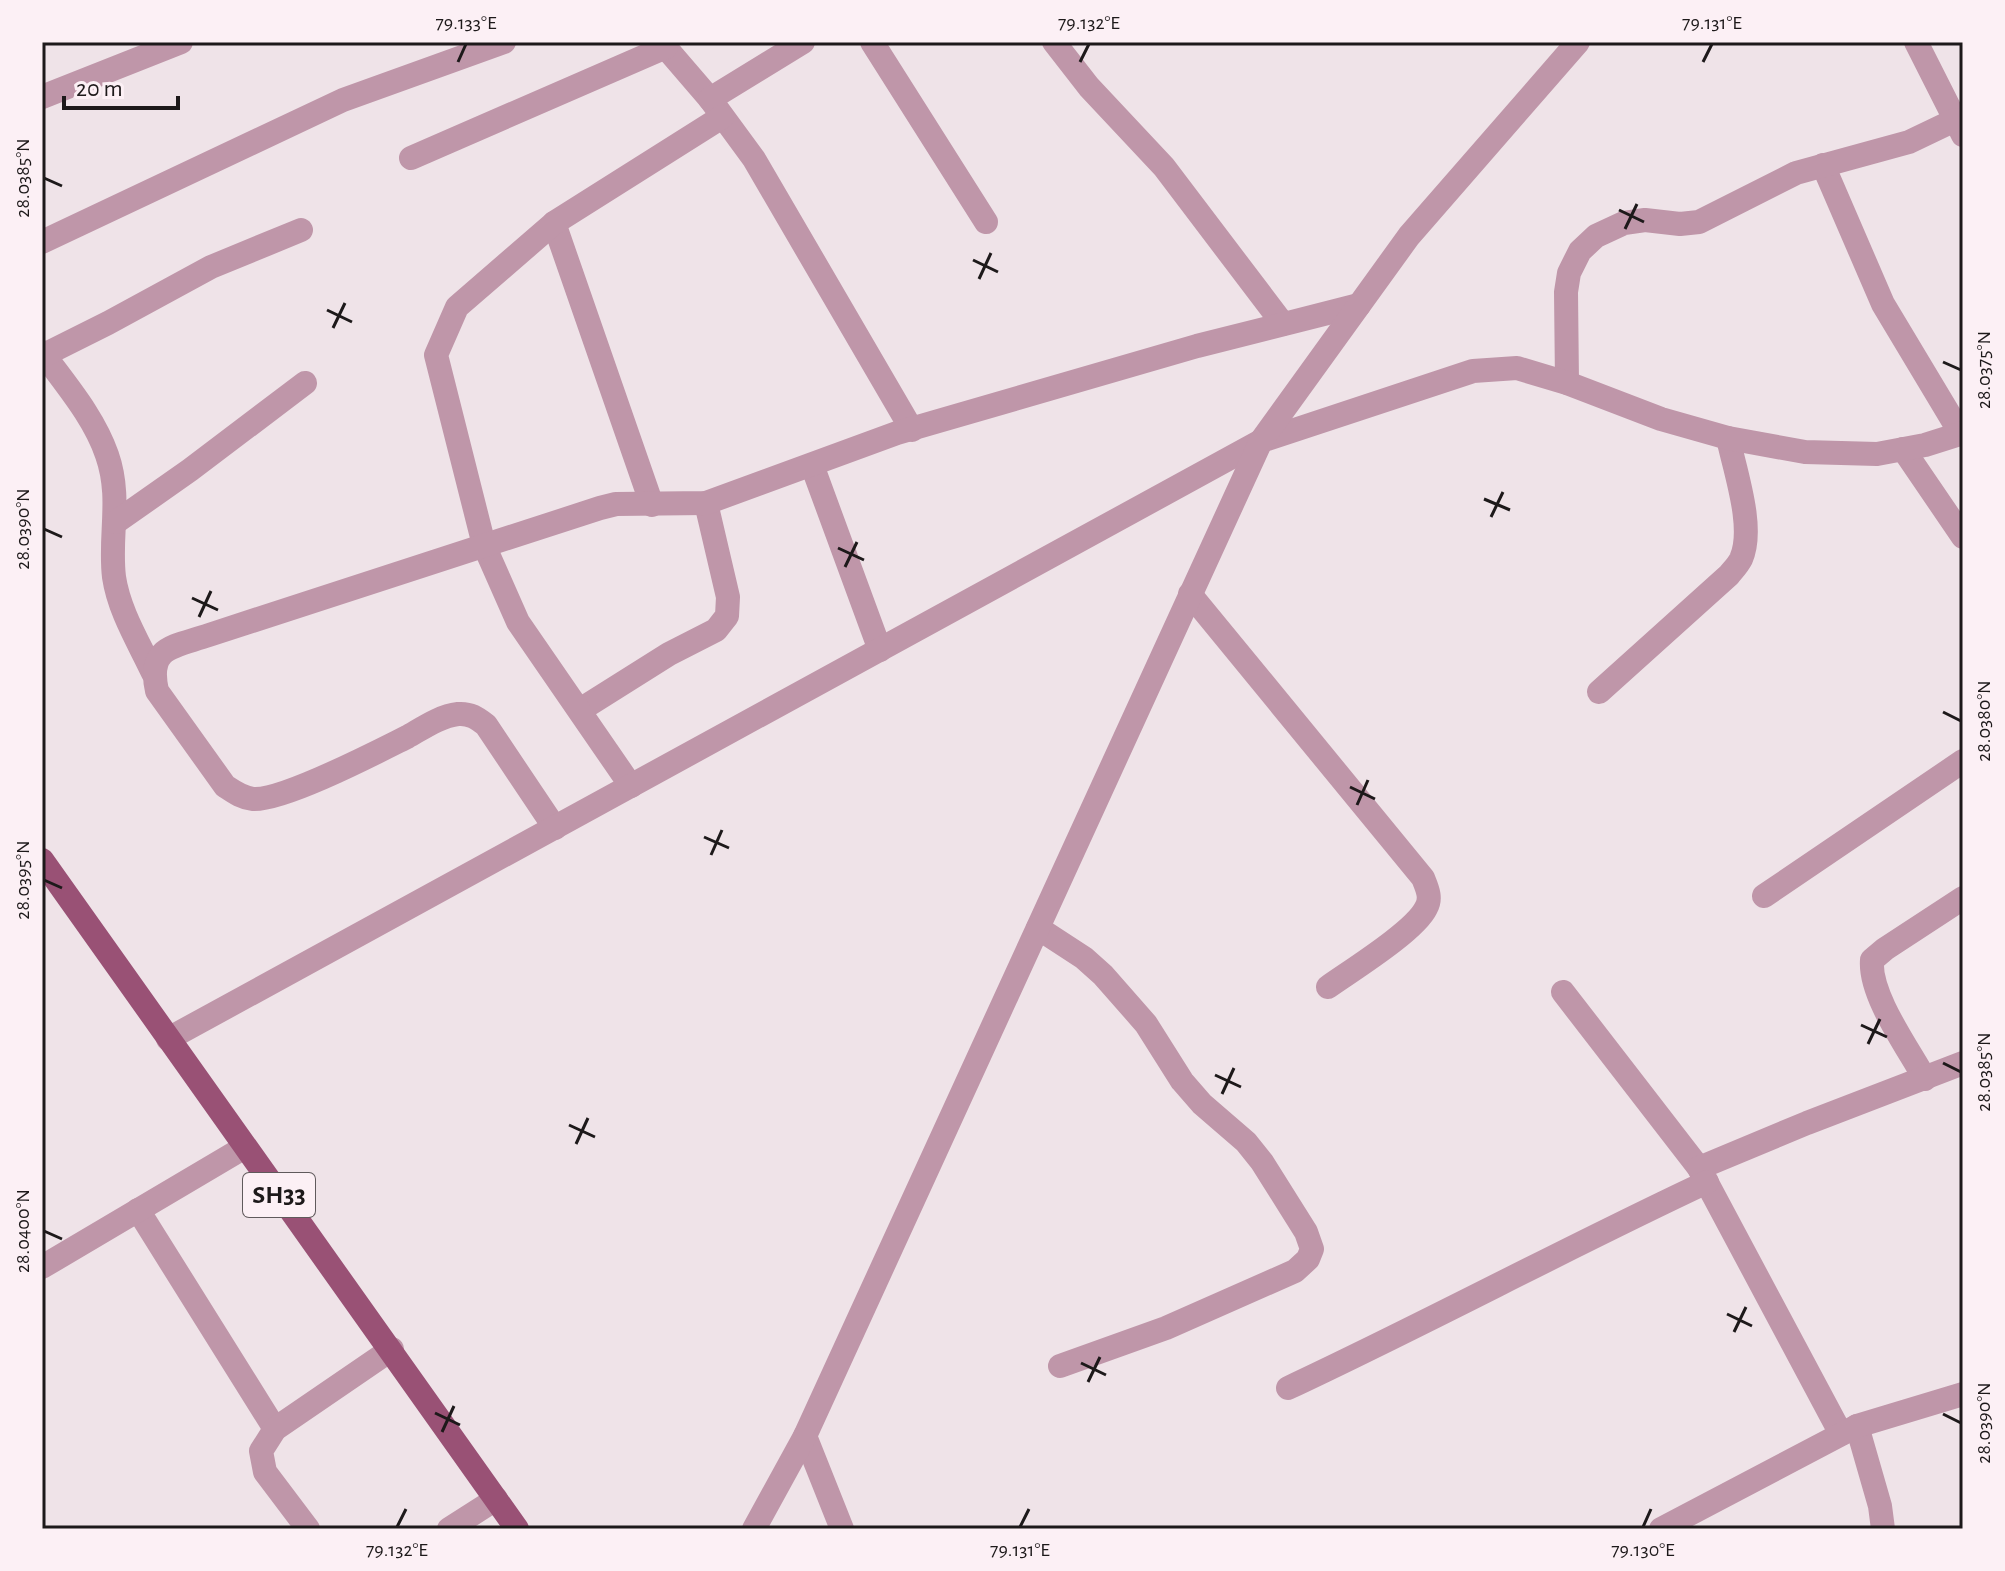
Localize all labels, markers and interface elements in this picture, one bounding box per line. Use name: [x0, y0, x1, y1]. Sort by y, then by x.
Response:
text: 79.133°E: [435, 13, 497, 33]
text: 79.132°E: [1058, 13, 1120, 33]
text: 79.131°E: [1682, 13, 1742, 33]
scale bar: [64, 60, 178, 110]
text: 20 m: [76, 77, 123, 101]
text: 28.0385°N: [13, 138, 33, 218]
text: 28.0375°N: [1974, 331, 1994, 409]
text: 28.0390°N: [13, 488, 33, 570]
text: 28.0380°N: [1974, 680, 1994, 762]
text: 28.0395°N: [13, 840, 33, 920]
text: 28.0385°N: [1974, 1032, 1994, 1112]
road number: SH33: [243, 1173, 315, 1217]
text: 28.0400°N: [13, 1189, 33, 1273]
text: 28.0390°N: [1974, 1382, 1994, 1464]
text: 79.132°E: [366, 1540, 428, 1560]
text: 79.131°E: [990, 1540, 1050, 1560]
text: 79.130°E: [1611, 1540, 1675, 1560]

